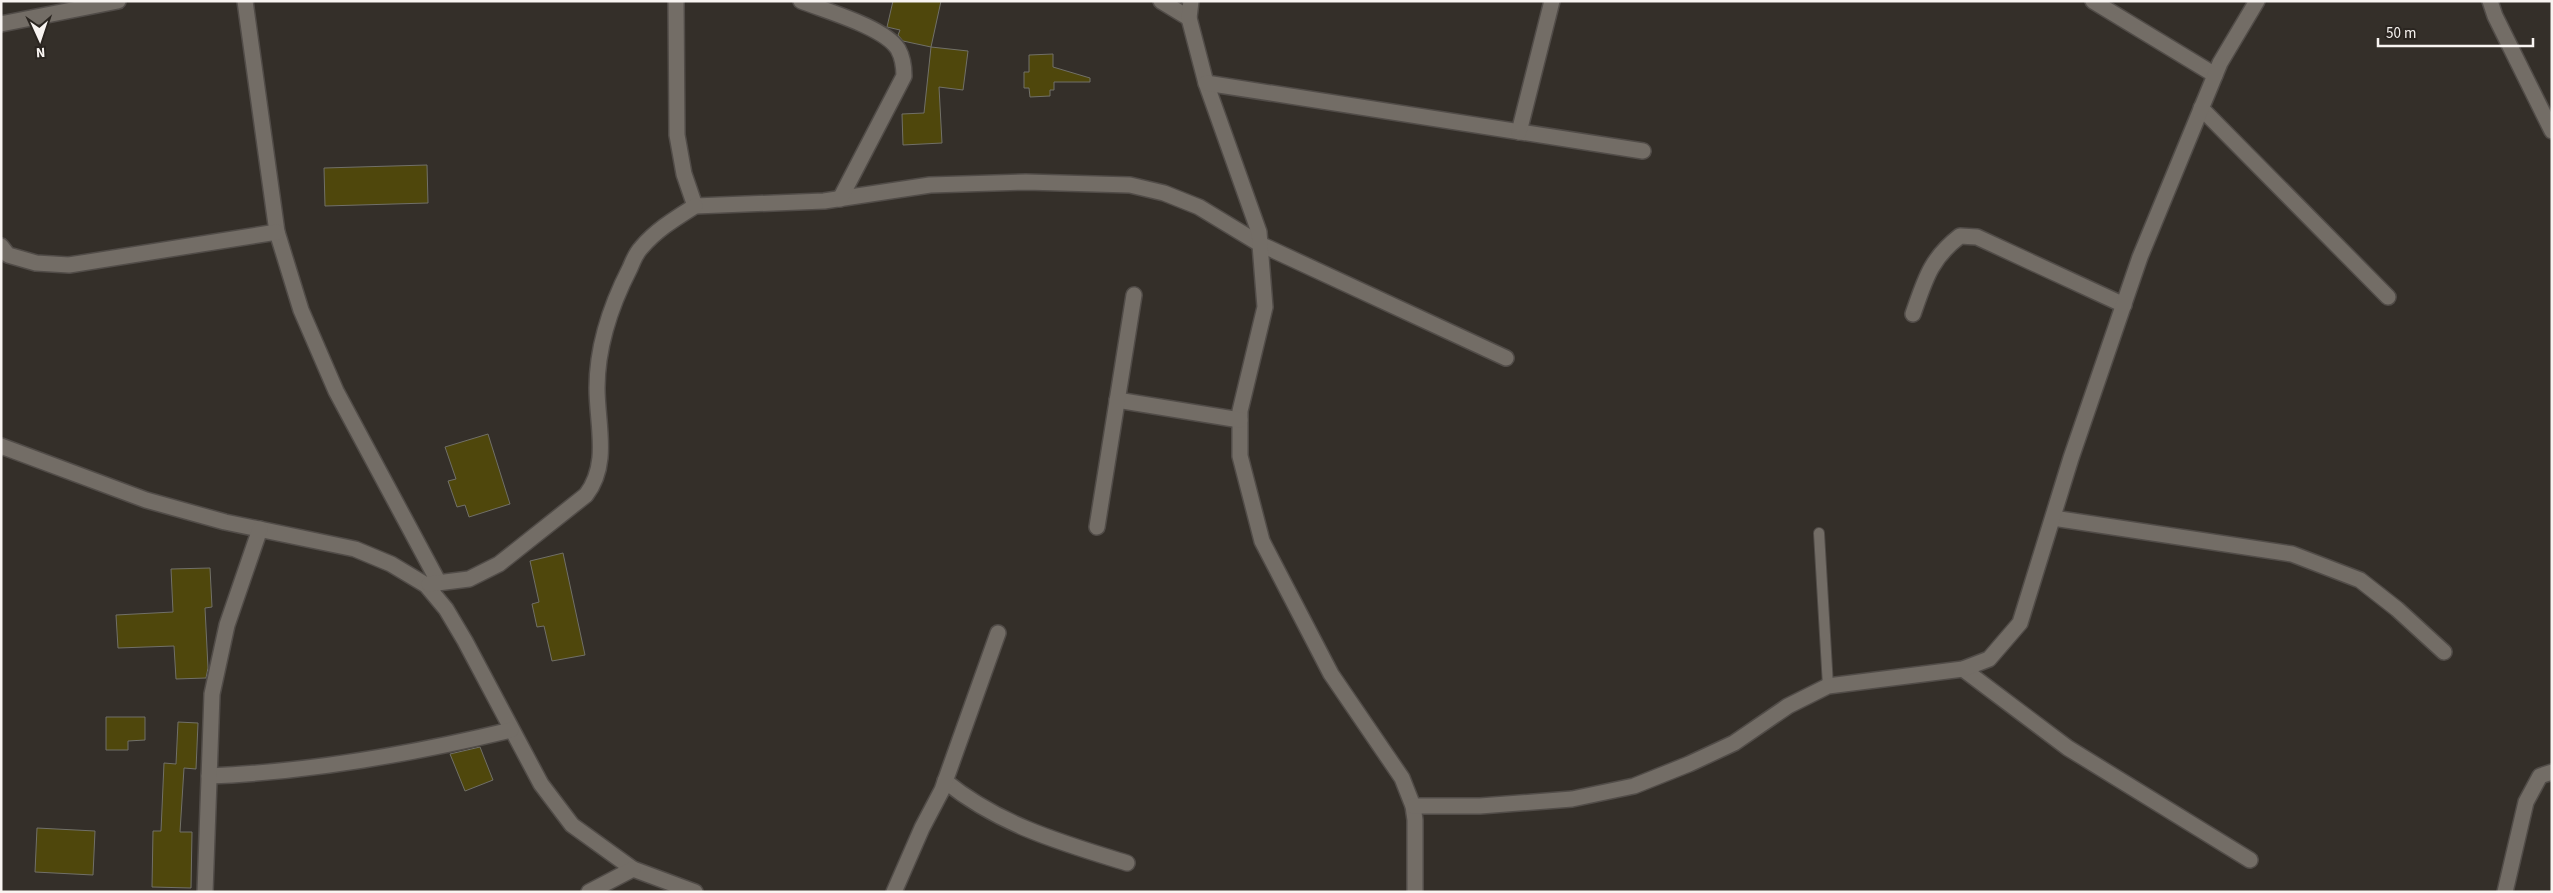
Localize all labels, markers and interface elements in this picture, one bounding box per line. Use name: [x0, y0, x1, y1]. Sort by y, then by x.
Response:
north arrow: [15, 15, 65, 65]
scale bar: [2378, 15, 2533, 47]
text: 50 m: [2386, 23, 2416, 44]
text: N: [35, 42, 46, 62]

